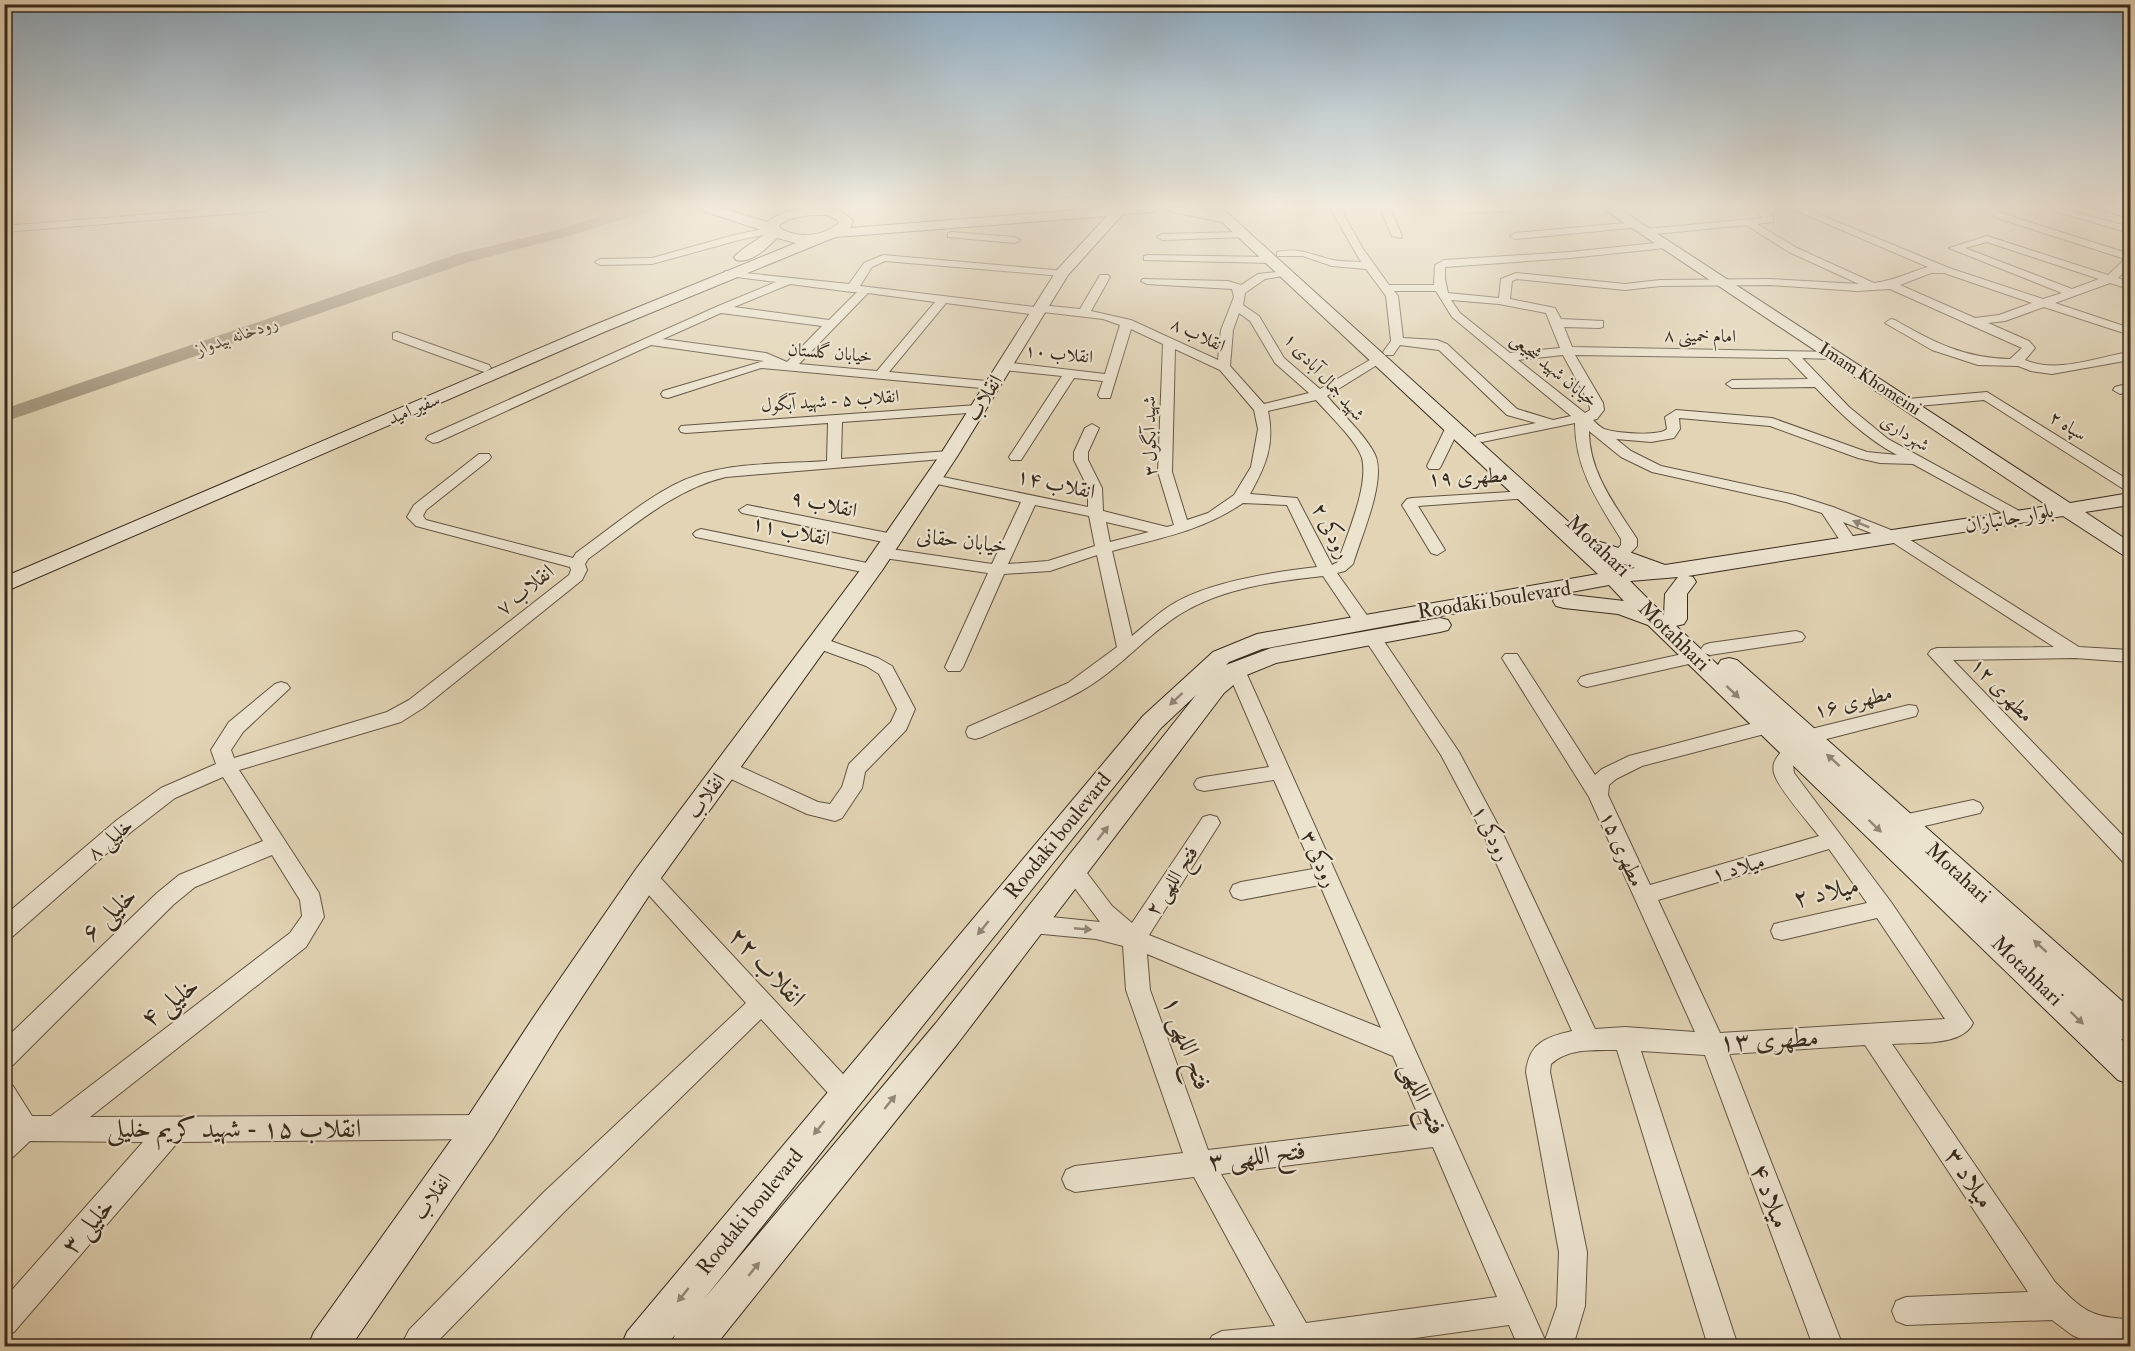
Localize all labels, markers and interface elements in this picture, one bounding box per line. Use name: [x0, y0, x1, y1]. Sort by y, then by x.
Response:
water label: رودخانه بیدواز: [192, 311, 281, 361]
street label: انقلاب ۸: [1167, 312, 1229, 358]
street label: امام خمینی ۸: [1664, 324, 1736, 352]
street label: شهید جمال آبادی ۱: [1278, 328, 1370, 426]
street label: خیابان شهید شجیعی: [1505, 328, 1602, 413]
street label: Imam Khomeini: [1815, 337, 1926, 421]
street label: خیابان گلستان: [787, 338, 873, 368]
street label: انقلاب ۱۰: [1024, 339, 1094, 369]
street label: انقلاب: [959, 369, 1009, 427]
street label: انقلاب ۵ - شهید آبگول: [760, 384, 900, 417]
street label: سفیر امید: [384, 388, 444, 430]
street label: شهید آبگول ۳: [1137, 396, 1162, 476]
street label: سپاه ۲: [2045, 406, 2091, 446]
street label: شهرداری: [1876, 409, 1934, 457]
street label: مطهری ۱۹: [1427, 461, 1509, 493]
street label: انقلاب ۱۴: [1014, 463, 1098, 505]
street label: انقلاب ۹: [788, 484, 860, 524]
street label: بلوار جانبازان: [1962, 497, 2056, 539]
street label: رودکی ۲: [1305, 498, 1357, 564]
street label: Motahari: [1560, 509, 1636, 583]
street label: انقلاب ۱۱: [749, 510, 833, 552]
one-way arrow: [1852, 519, 1870, 529]
street label: خیابان حقانی: [915, 522, 1009, 560]
street label: انقلاب ۷: [490, 558, 560, 622]
street label: Roodaki boulevard: [1415, 574, 1573, 625]
street label: Motahhari: [1632, 595, 1716, 677]
street label: مطهری ۱۲: [1964, 652, 2040, 728]
street label: مطهری ۱۶: [1811, 679, 1895, 725]
one-way arrow: [1725, 685, 1740, 699]
one-way arrow: [1169, 692, 1184, 706]
one-way arrow: [1826, 754, 1841, 767]
street label: Roodaki boulevard: [999, 767, 1118, 905]
street label: انقلاب: [680, 768, 732, 824]
street label: رودکی ۱: [1465, 800, 1517, 866]
street label: مطهری ۱۵: [1593, 807, 1651, 891]
street label: خلیلی ۸: [81, 812, 140, 868]
one-way arrow: [1867, 819, 1882, 833]
one-way arrow: [1096, 826, 1108, 841]
street label: رودکی ۳: [1295, 826, 1343, 892]
street label: Motahari: [1920, 837, 1997, 910]
street label: فتح اللهی ۲: [1139, 841, 1209, 924]
street label: میلاد ۱: [1708, 848, 1768, 888]
street label: میلاد ۲: [1790, 869, 1862, 915]
street label: خلیلی ۶: [74, 880, 145, 950]
street label: انقلاب ۲۲: [722, 920, 812, 1014]
one-way arrow: [976, 920, 989, 936]
one-way arrow: [1074, 924, 1093, 934]
street label: Motahhari: [1985, 930, 2069, 1012]
one-way arrow: [2033, 940, 2048, 953]
street label: خلیلی ۴: [134, 969, 207, 1036]
street label: فتح اللهی ۱: [1149, 992, 1219, 1097]
one-way arrow: [2069, 1011, 2084, 1025]
street label: مطهری ۱۳: [1719, 1021, 1819, 1059]
street label: فتح اللهی: [1386, 1056, 1453, 1143]
one-way arrow: [884, 1094, 897, 1110]
street label: انقلاب ۱۵ - شهید کریم خلیلی: [107, 1113, 361, 1151]
one-way arrow: [813, 1120, 826, 1136]
street label: فتح اللهی ۳: [1207, 1134, 1308, 1185]
street label: میلاد ۳: [1937, 1141, 2001, 1215]
street label: Roodaki boulevard: [691, 1143, 810, 1281]
street label: میلاد ۴: [1743, 1159, 1797, 1233]
street label: انقلاب: [406, 1169, 458, 1225]
street label: خلیلی ۳: [55, 1191, 123, 1262]
one-way arrow: [747, 1261, 760, 1277]
one-way arrow: [676, 1287, 689, 1303]

